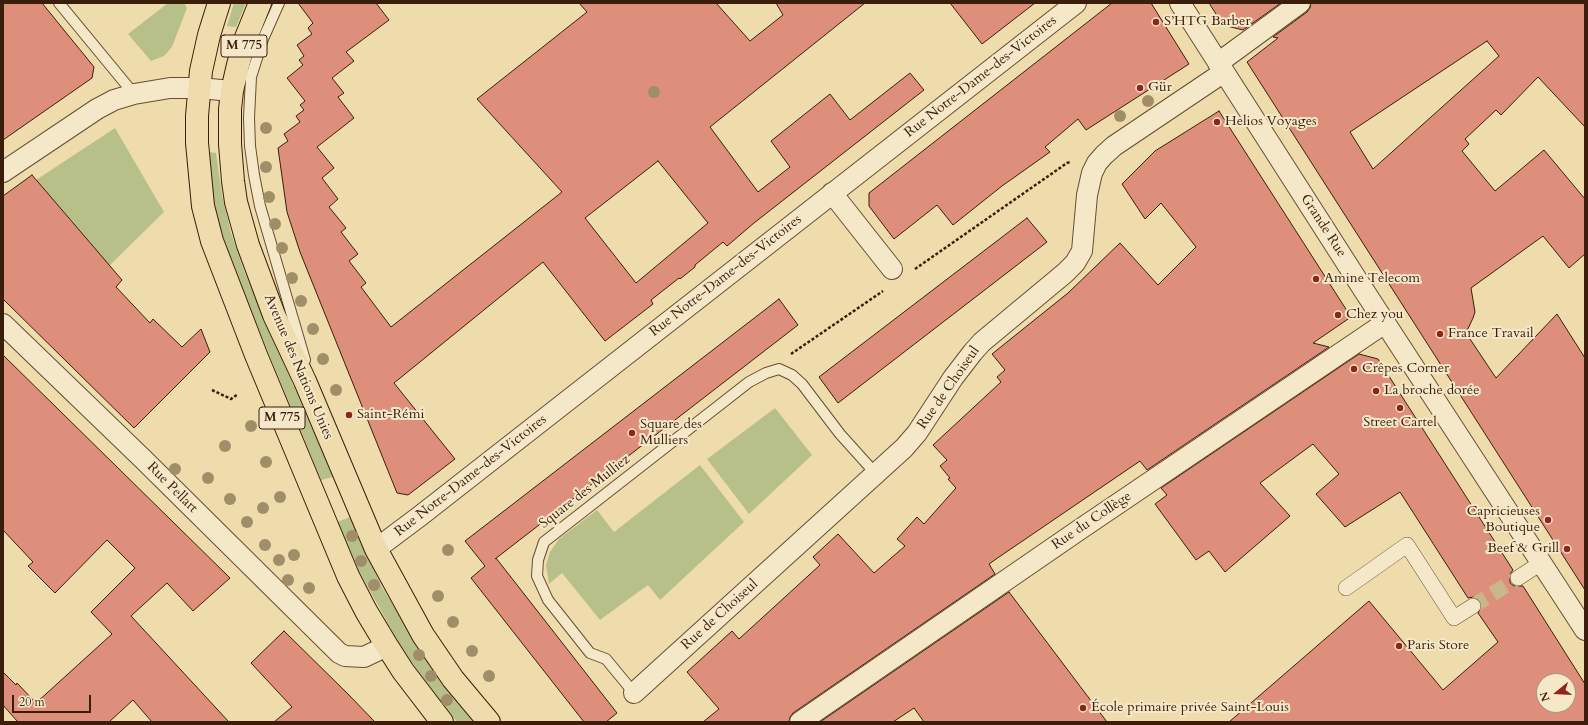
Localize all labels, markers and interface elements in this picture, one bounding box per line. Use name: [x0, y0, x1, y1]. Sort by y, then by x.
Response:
street label: Rue Notre-Dame-des-Victoires: [902, 12, 1060, 142]
place label: S’HTG Barber: [1164, 14, 1251, 30]
marker: S’HTG Barber: [1151, 17, 1161, 27]
road number: M 775: [221, 35, 267, 57]
place label: Gür: [1148, 80, 1172, 96]
marker: Gür: [1135, 83, 1145, 93]
place label: Helios Voyages: [1225, 114, 1317, 130]
marker: Helios Voyages: [1212, 117, 1222, 127]
street label: Grande Rue: [1296, 191, 1350, 261]
street label: Rue Notre-Dame-des-Victoires: [647, 211, 805, 341]
place label: Amine Telecom: [1324, 271, 1420, 287]
marker: Amine Telecom: [1311, 274, 1321, 284]
street label: Avenue des Nations Unies: [260, 292, 336, 442]
place label: Chez you: [1346, 307, 1403, 323]
marker: Chez you: [1333, 310, 1343, 320]
place label: France Travail: [1448, 326, 1534, 342]
marker: France Travail: [1435, 329, 1445, 339]
street label: Rue de Choiseul: [914, 343, 984, 433]
place label: Crêpes Corner: [1362, 361, 1449, 377]
marker: Crêpes Corner: [1349, 364, 1359, 374]
place label: La broche dorée: [1384, 383, 1479, 399]
marker: La broche dorée: [1371, 386, 1381, 396]
marker: Street Cartel: [1395, 403, 1405, 413]
road number: M 775: [259, 407, 305, 429]
place label: Saint-Rémi: [357, 407, 424, 423]
marker: Saint-Rémi: [344, 410, 354, 420]
street label: Rue Notre-Dame-des-Victoires: [392, 411, 550, 541]
place label: Street Cartel: [1363, 415, 1437, 431]
place label: Square des Mulliers: [640, 417, 702, 450]
marker: Square des Mulliers: [627, 428, 637, 438]
street label: Square des Mulliez: [536, 451, 634, 533]
street label: Rue Pellart: [143, 459, 201, 517]
street label: Rue du Collège: [1049, 488, 1135, 554]
place label: Capricieuses Boutique: [1467, 504, 1540, 536]
marker: Capricieuses Boutique: [1543, 515, 1553, 525]
place label: Beef & Grill: [1487, 541, 1559, 557]
marker: Beef & Grill: [1562, 544, 1572, 554]
street label: Rue de Choiseul: [678, 576, 762, 654]
place label: Paris Store: [1407, 638, 1469, 654]
marker: Paris Store: [1394, 641, 1404, 651]
north arrow: [1536, 673, 1576, 713]
scale bar: [14, 687, 93, 713]
text: N: [1536, 690, 1554, 703]
text: 20 m: [19, 694, 45, 710]
place label: École primaire privée Saint-Louis: [1091, 700, 1289, 716]
marker: École primaire privée Saint-Louis: [1078, 703, 1088, 713]

